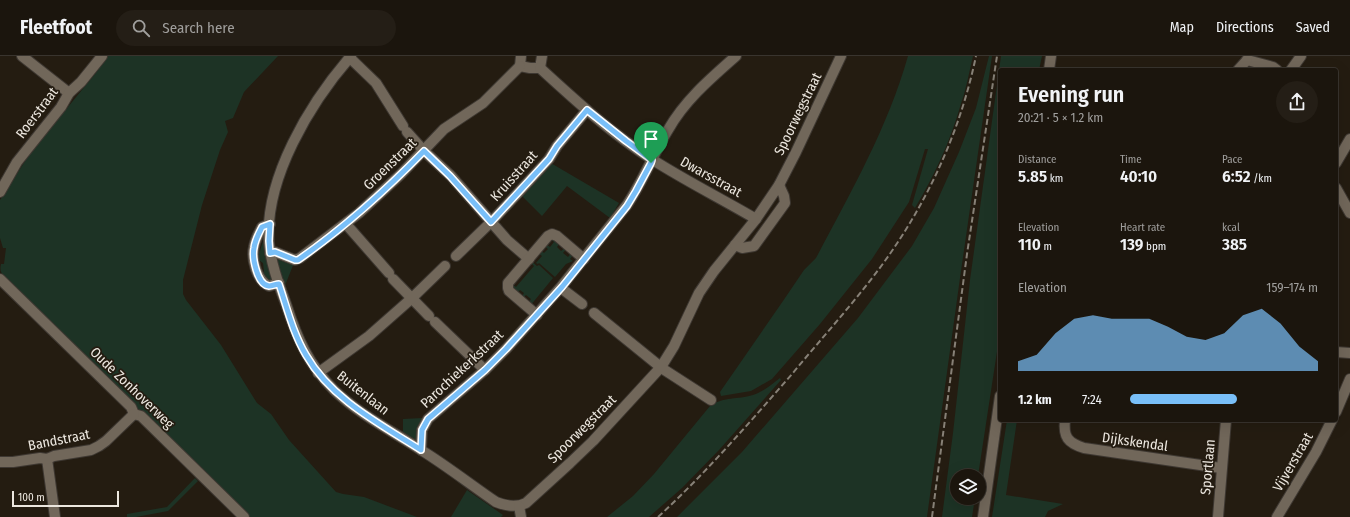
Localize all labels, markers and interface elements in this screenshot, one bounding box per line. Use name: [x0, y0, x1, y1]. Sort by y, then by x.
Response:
search box: [116, 10, 396, 46]
text: Fleetfoot: [20, 16, 92, 39]
icon: search: [130, 17, 152, 39]
text: Search here: [162, 19, 235, 37]
text: Map: [1170, 19, 1194, 36]
text: Directions: [1216, 19, 1274, 36]
text: Saved: [1296, 19, 1330, 36]
street label: Spoorwegstraat: [771, 70, 826, 158]
text: Evening run: [1018, 81, 1124, 108]
button: share: [1276, 81, 1318, 123]
street label: Roerstraat: [12, 84, 62, 142]
text: 20:21 · 5 × 1.2 km: [1018, 110, 1103, 125]
pin: [634, 122, 668, 163]
icon: arrive: [640, 128, 662, 150]
street label: Groenstraat: [360, 134, 420, 194]
street label: Kruisstraat: [487, 147, 541, 205]
street label: Dwarsstraat: [677, 153, 745, 201]
text: Distance: [1018, 153, 1057, 166]
text: Time: [1120, 153, 1142, 166]
text: Pace: [1222, 153, 1243, 166]
text: 5.85: [1018, 166, 1047, 187]
text: 40:10: [1120, 166, 1157, 187]
text: 6:52: [1222, 166, 1251, 187]
text: km: [1047, 172, 1063, 185]
text: /km: [1251, 172, 1272, 185]
text: Elevation: [1018, 221, 1059, 234]
text: Heart rate: [1120, 221, 1165, 234]
text: kcal: [1222, 221, 1240, 234]
text: 110: [1018, 234, 1041, 255]
text: 139: [1120, 234, 1144, 255]
text: 385: [1222, 234, 1247, 255]
text: m: [1041, 240, 1052, 253]
text: bpm: [1144, 240, 1166, 253]
text: Elevation: [1018, 280, 1067, 295]
text: 159–174 m: [1266, 280, 1318, 295]
street label: Parochiekerkstraat: [417, 326, 507, 412]
street label: Oude Zonhoverweg: [86, 344, 178, 433]
street label: Buitenlaan: [333, 367, 393, 419]
street label: Spoorwegstraat: [544, 391, 620, 467]
text: 1.2 km: [1018, 392, 1052, 407]
text: 7:24: [1082, 392, 1102, 407]
street label: Bandstraat: [27, 426, 92, 454]
street label: Dijkskendal: [1101, 429, 1169, 455]
street label: Vijverstraat: [1269, 429, 1317, 494]
street label: Sportlaan: [1197, 438, 1219, 496]
map controls: [950, 469, 986, 505]
button: layers: [950, 469, 986, 505]
scale bar: [12, 489, 119, 508]
text: 100 m: [18, 491, 45, 504]

